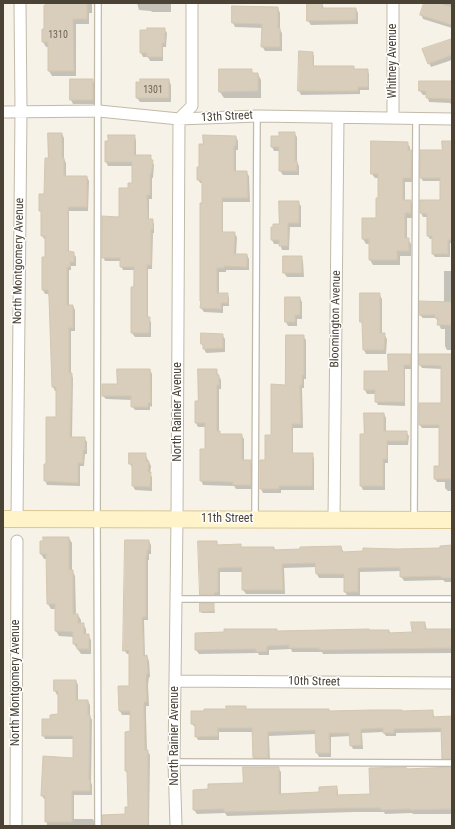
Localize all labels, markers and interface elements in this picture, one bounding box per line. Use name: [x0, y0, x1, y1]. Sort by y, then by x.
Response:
street label: Whitney Avenue: [386, 24, 400, 98]
house number: 1310: [48, 29, 68, 41]
house number: 1301: [143, 84, 163, 96]
street label: 13th Street: [201, 108, 253, 126]
street label: North Montgomery Avenue: [11, 198, 27, 324]
street label: Bloomington Avenue: [328, 270, 344, 368]
street label: North Rainier Avenue: [171, 362, 185, 462]
street label: 11th Street: [201, 512, 253, 526]
street label: North Montgomery Avenue: [9, 620, 23, 746]
street label: 10th Street: [288, 674, 340, 690]
street label: North Rainier Avenue: [168, 686, 182, 786]

